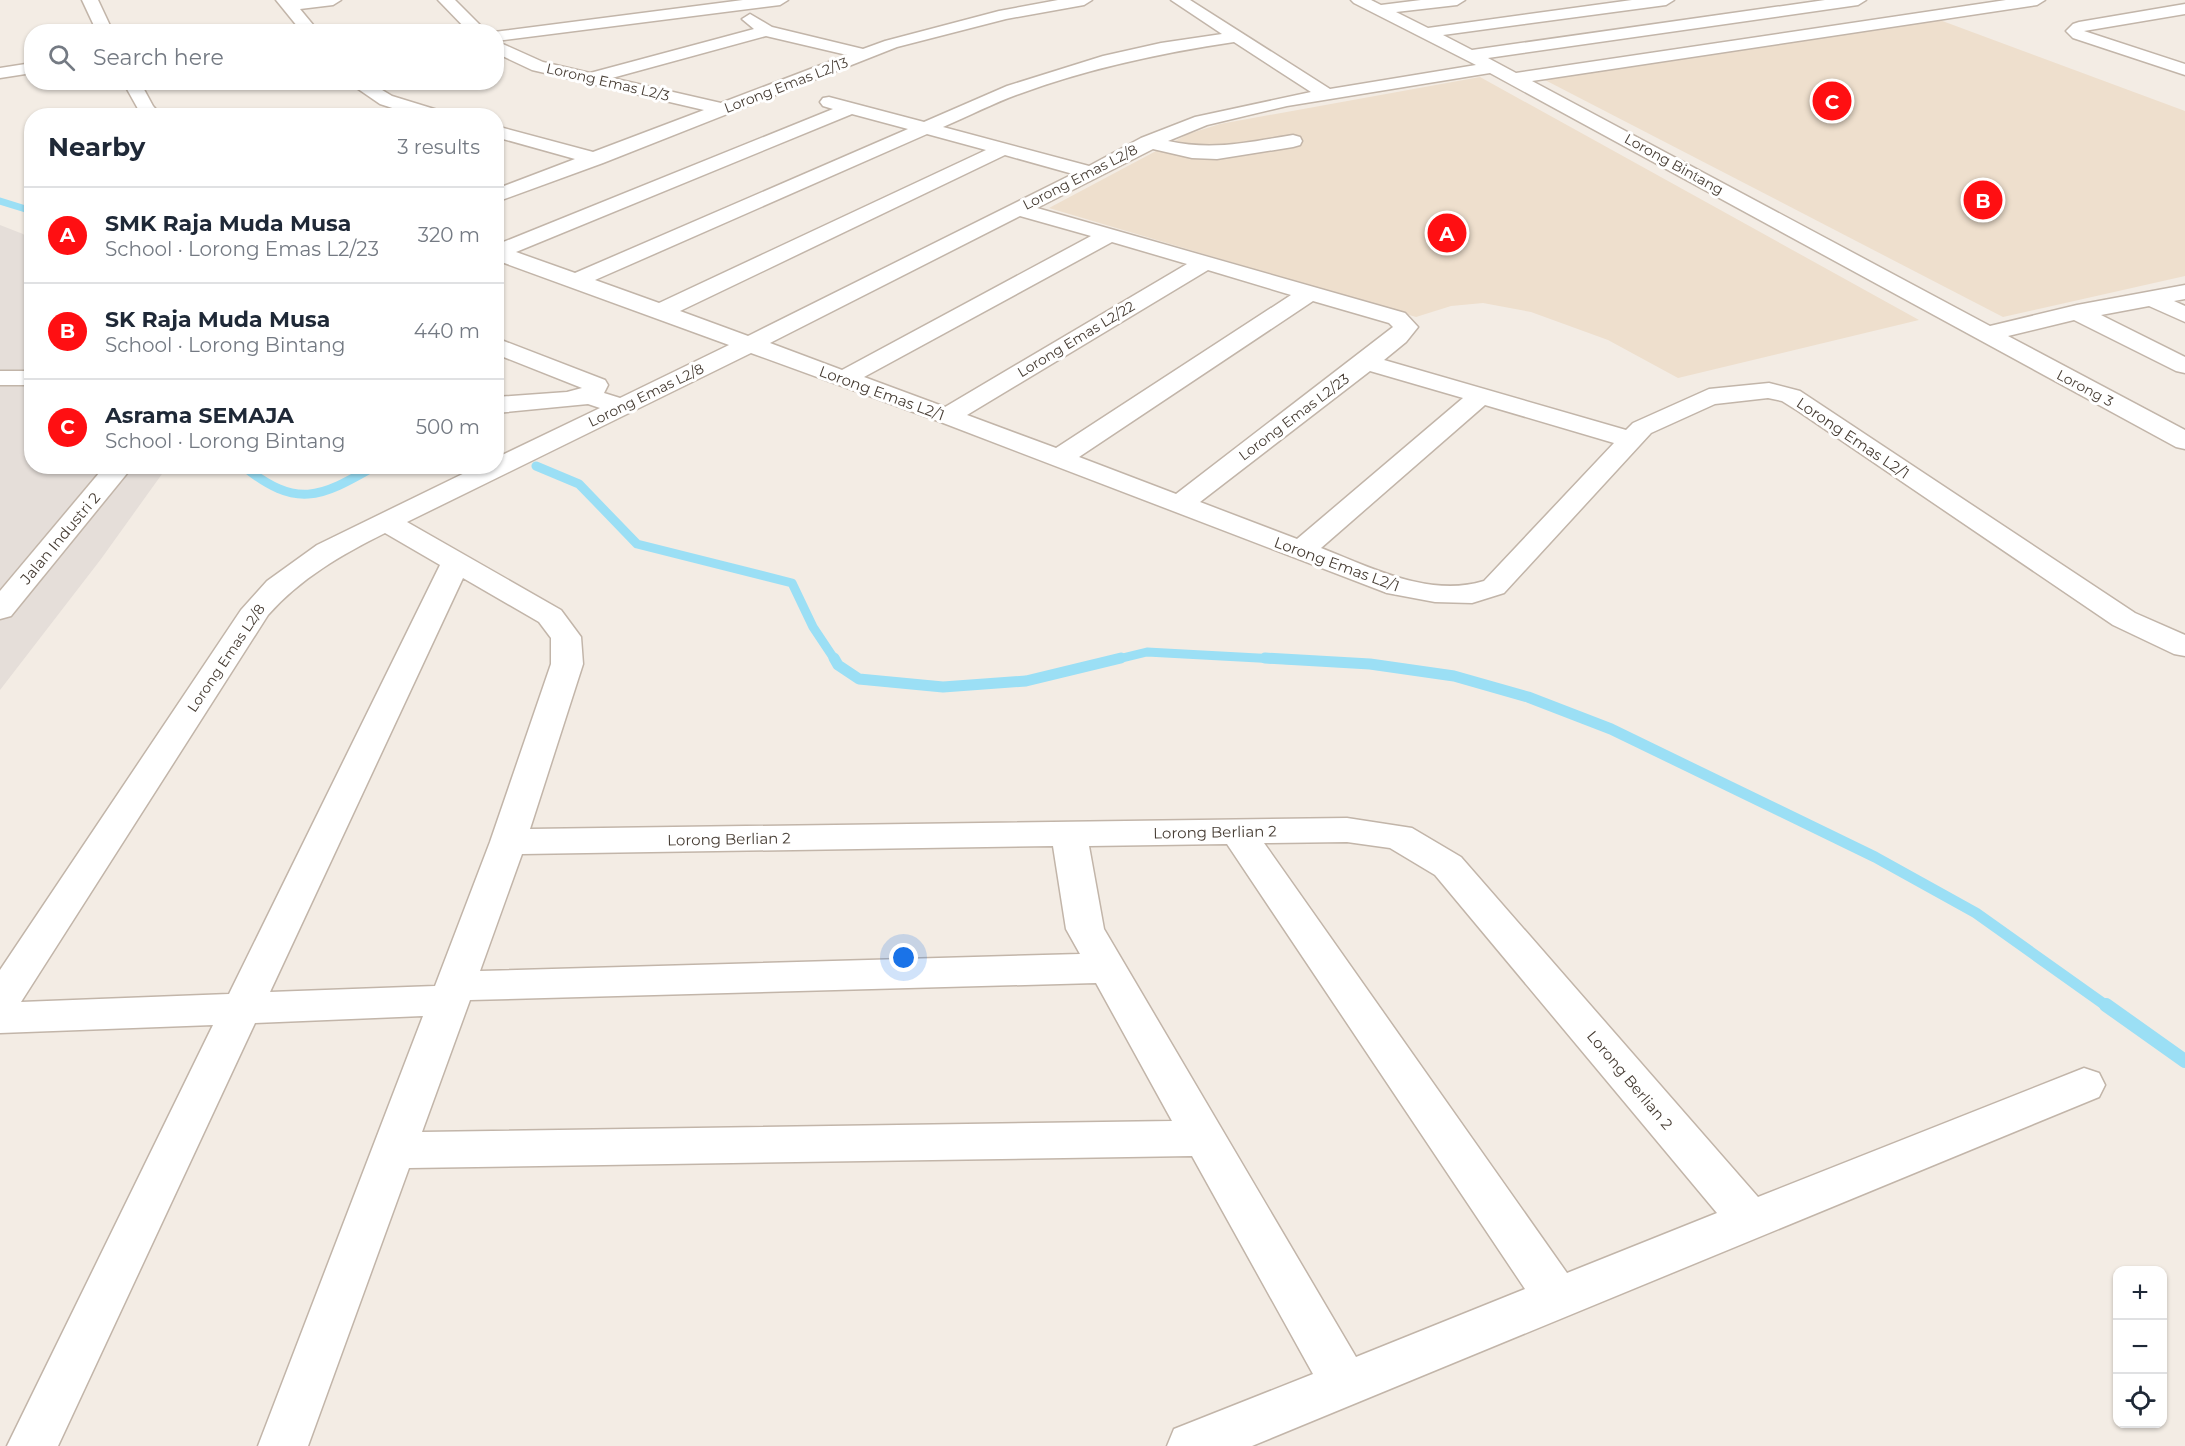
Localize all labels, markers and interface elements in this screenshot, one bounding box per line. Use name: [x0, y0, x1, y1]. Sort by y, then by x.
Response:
search box: [24, 24, 504, 90]
icon: search: [45, 41, 78, 74]
text: Search here: [93, 44, 224, 71]
street label: Lorong Emas L2/13: [722, 53, 851, 117]
street label: Lorong Emas L2/3: [545, 59, 671, 105]
pin: C: [1812, 78, 1852, 124]
street label: Lorong Bintang: [1621, 129, 1727, 199]
text: Nearby: [48, 131, 145, 163]
text: 3 results: [397, 135, 480, 159]
street label: Lorong Emas L2/8: [1020, 140, 1140, 214]
pin: B: [1964, 178, 2002, 222]
text: SMK Raja Muda Musa: [105, 210, 351, 237]
pin: A: [1428, 210, 1466, 256]
text: A: [60, 223, 75, 247]
text: 320 m: [418, 223, 480, 247]
text: School · Lorong Emas L2/23: [105, 237, 379, 261]
street label: Lorong Emas L2/22: [1014, 297, 1138, 381]
text: SK Raja Muda Musa: [105, 306, 330, 333]
text: B: [60, 319, 75, 343]
text: 440 m: [414, 319, 480, 343]
text: School · Lorong Bintang: [105, 333, 346, 357]
street label: Lorong Emas L2/8: [585, 359, 707, 431]
street label: Lorong Emas L2/1: [817, 361, 947, 425]
street label: Lorong 3: [2054, 366, 2117, 410]
street label: Lorong Emas L2/23: [1235, 370, 1353, 464]
street label: Lorong Emas L2/1: [1793, 393, 1913, 483]
text: Asrama SEMAJA: [105, 402, 294, 429]
text: C: [60, 415, 75, 439]
text: 500 m: [416, 415, 480, 439]
text: School · Lorong Bintang: [105, 429, 346, 453]
street label: Jalan Industri 2: [15, 488, 104, 589]
street label: Lorong Emas L2/1: [1272, 532, 1402, 596]
street label: Lorong Emas L2/8: [183, 600, 269, 715]
street label: Lorong Berlian 2: [1153, 821, 1277, 843]
street label: Lorong Berlian 2: [667, 828, 791, 850]
your location: [889, 943, 918, 972]
street label: Lorong Berlian 2: [1583, 1027, 1677, 1133]
map controls: [2113, 1266, 2167, 1428]
button: +: [2113, 1266, 2167, 1320]
button: −: [2113, 1320, 2167, 1374]
button: locate: [2113, 1374, 2167, 1428]

